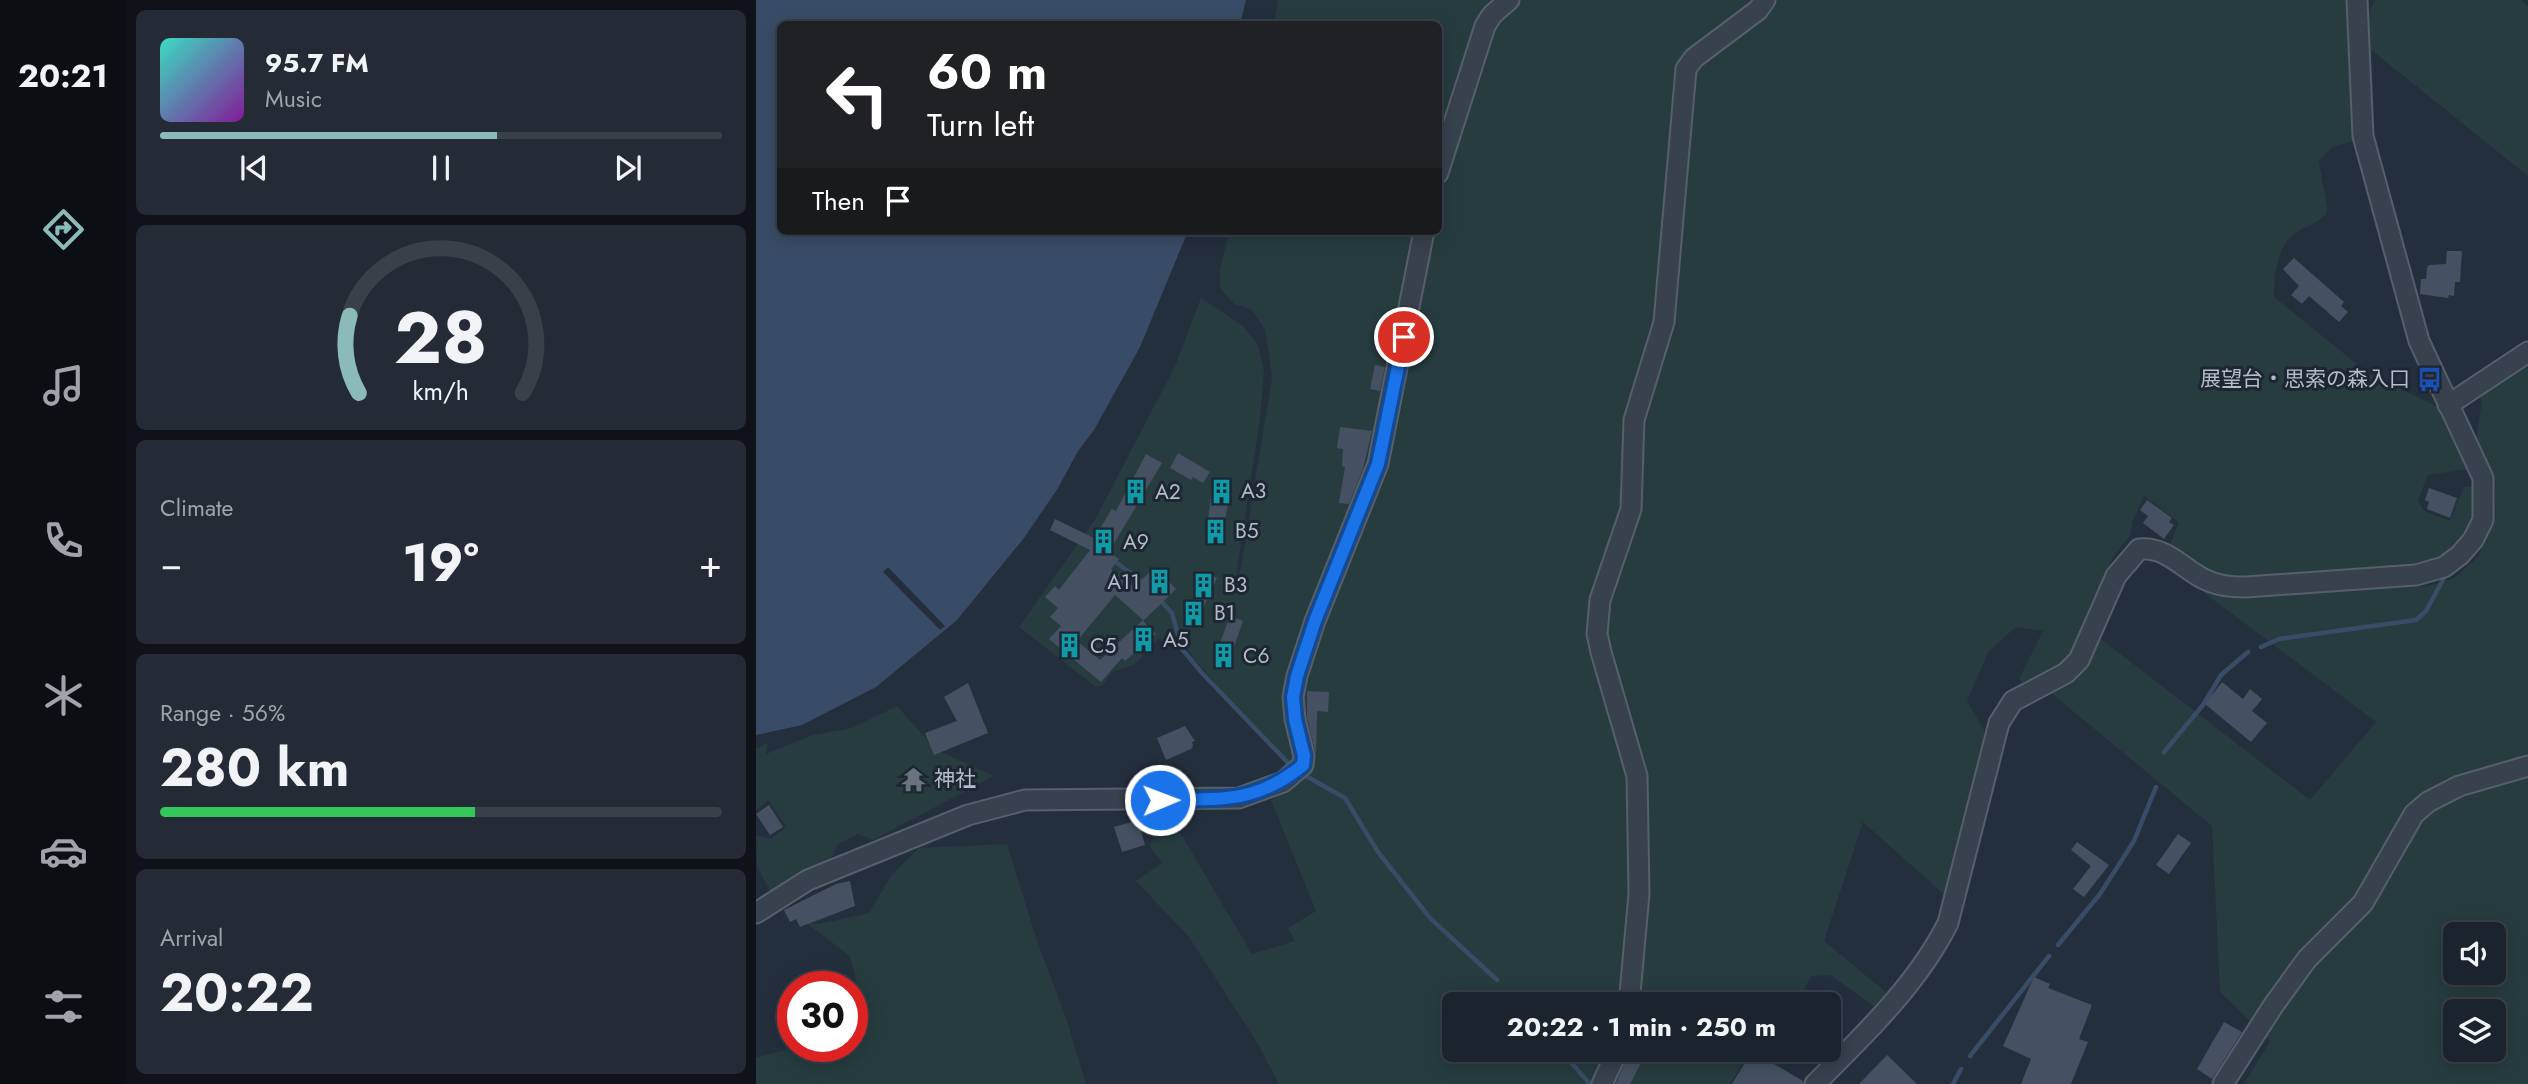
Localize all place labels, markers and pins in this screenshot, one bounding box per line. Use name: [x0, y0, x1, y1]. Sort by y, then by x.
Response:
pin: [1374, 307, 1434, 367]
place label: 展望台・思索の森入口: [2200, 364, 2410, 394]
bus stop icon: 展望台・思索の森入口: [2416, 365, 2444, 393]
place label: A3: [1241, 476, 1266, 506]
place label: A2: [1155, 477, 1181, 507]
building icon: A3: [1207, 477, 1235, 505]
building icon: A2: [1121, 478, 1149, 506]
place label: B5: [1235, 516, 1259, 546]
building icon: B5: [1201, 517, 1229, 545]
place label: A9: [1123, 527, 1149, 557]
building icon: A9: [1089, 528, 1117, 556]
place label: A11: [1107, 567, 1140, 597]
building icon: A11: [1146, 568, 1174, 596]
place label: B3: [1224, 570, 1247, 600]
building icon: B3: [1190, 571, 1218, 599]
place label: B1: [1214, 598, 1235, 628]
building icon: B1: [1180, 599, 1208, 627]
place label: A5: [1163, 625, 1189, 655]
building icon: A5: [1129, 626, 1157, 654]
place label: C5: [1090, 631, 1116, 661]
building icon: C5: [1056, 632, 1084, 660]
place label: C6: [1243, 641, 1269, 671]
building icon: C6: [1209, 642, 1237, 670]
place label: 神社: [934, 764, 976, 794]
temple icon: 神社: [900, 765, 928, 793]

